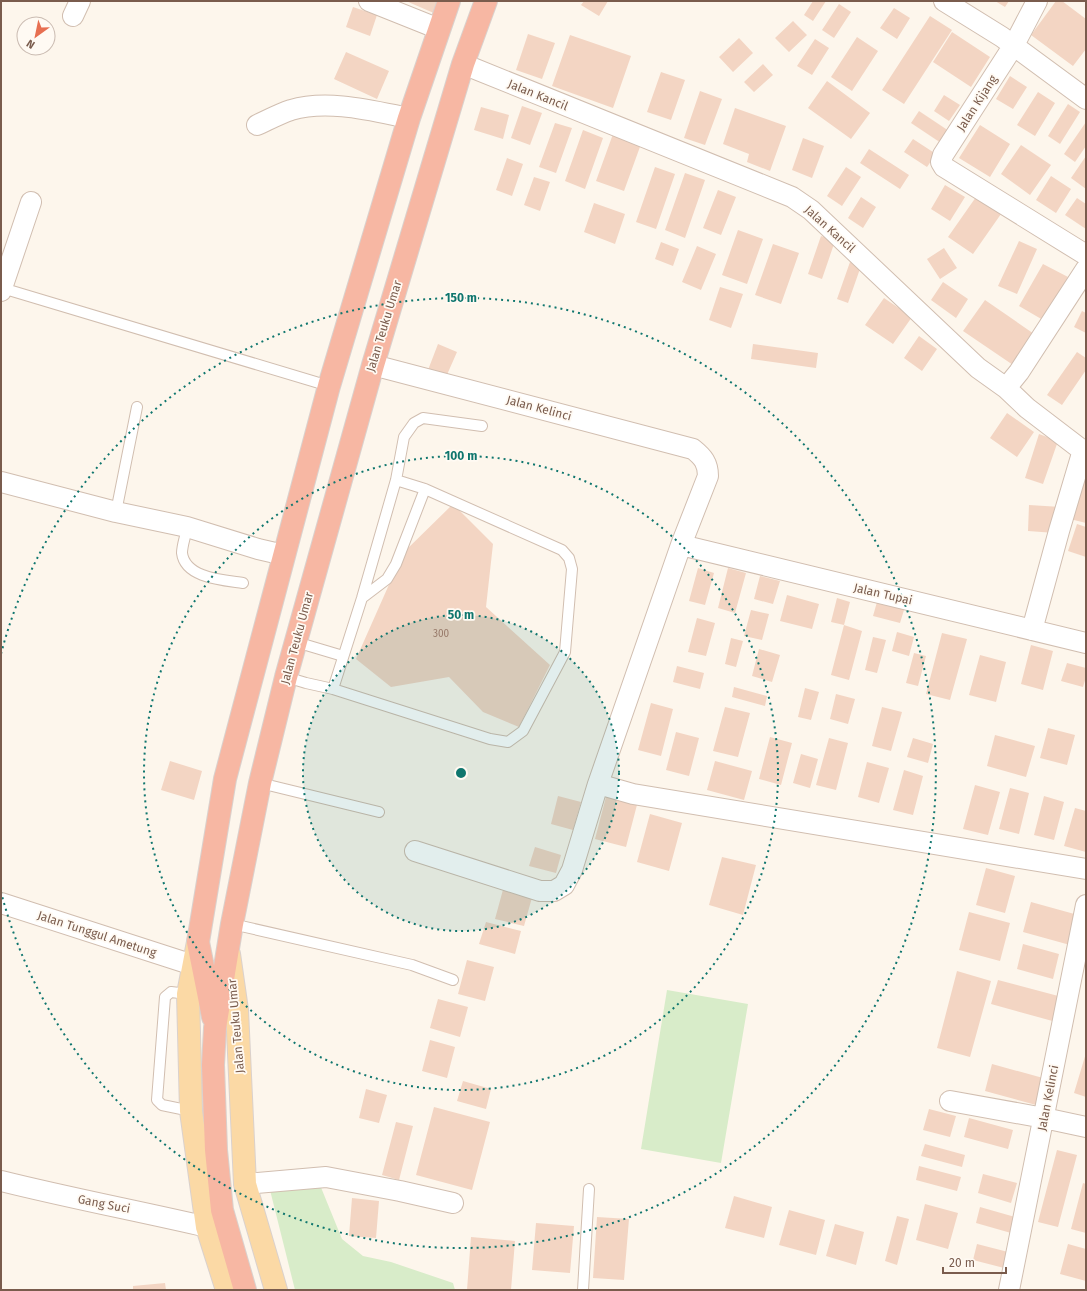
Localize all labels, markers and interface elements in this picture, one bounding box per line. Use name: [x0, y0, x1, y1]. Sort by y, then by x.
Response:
north arrow: [16, 16, 56, 56]
text: N: [24, 37, 37, 51]
street label: Jalan Kijang: [954, 72, 1001, 134]
street label: Jalan Kancil: [506, 77, 570, 114]
street label: Jalan Kancil: [802, 203, 859, 256]
street label: Jalan Teuku Umar: [363, 278, 405, 373]
text: 150 m: [445, 291, 477, 305]
street label: Jalan Kelinci: [505, 393, 573, 423]
text: 100 m: [445, 449, 477, 463]
street label: Jalan Tupai: [852, 580, 914, 608]
street label: Jalan Teuku Umar: [278, 590, 316, 686]
text: 50 m: [448, 608, 474, 622]
house number: 300: [433, 628, 449, 640]
centre of rings: [454, 766, 468, 780]
street label: Jalan Tunggul Ametung: [36, 908, 159, 960]
street label: Jalan Teuku Umar: [225, 978, 247, 1074]
street label: Jalan Kelinci: [1035, 1064, 1061, 1132]
street label: Gang Suci: [77, 1192, 131, 1216]
scale bar: [943, 1249, 1006, 1275]
text: 20 m: [949, 1256, 975, 1270]

